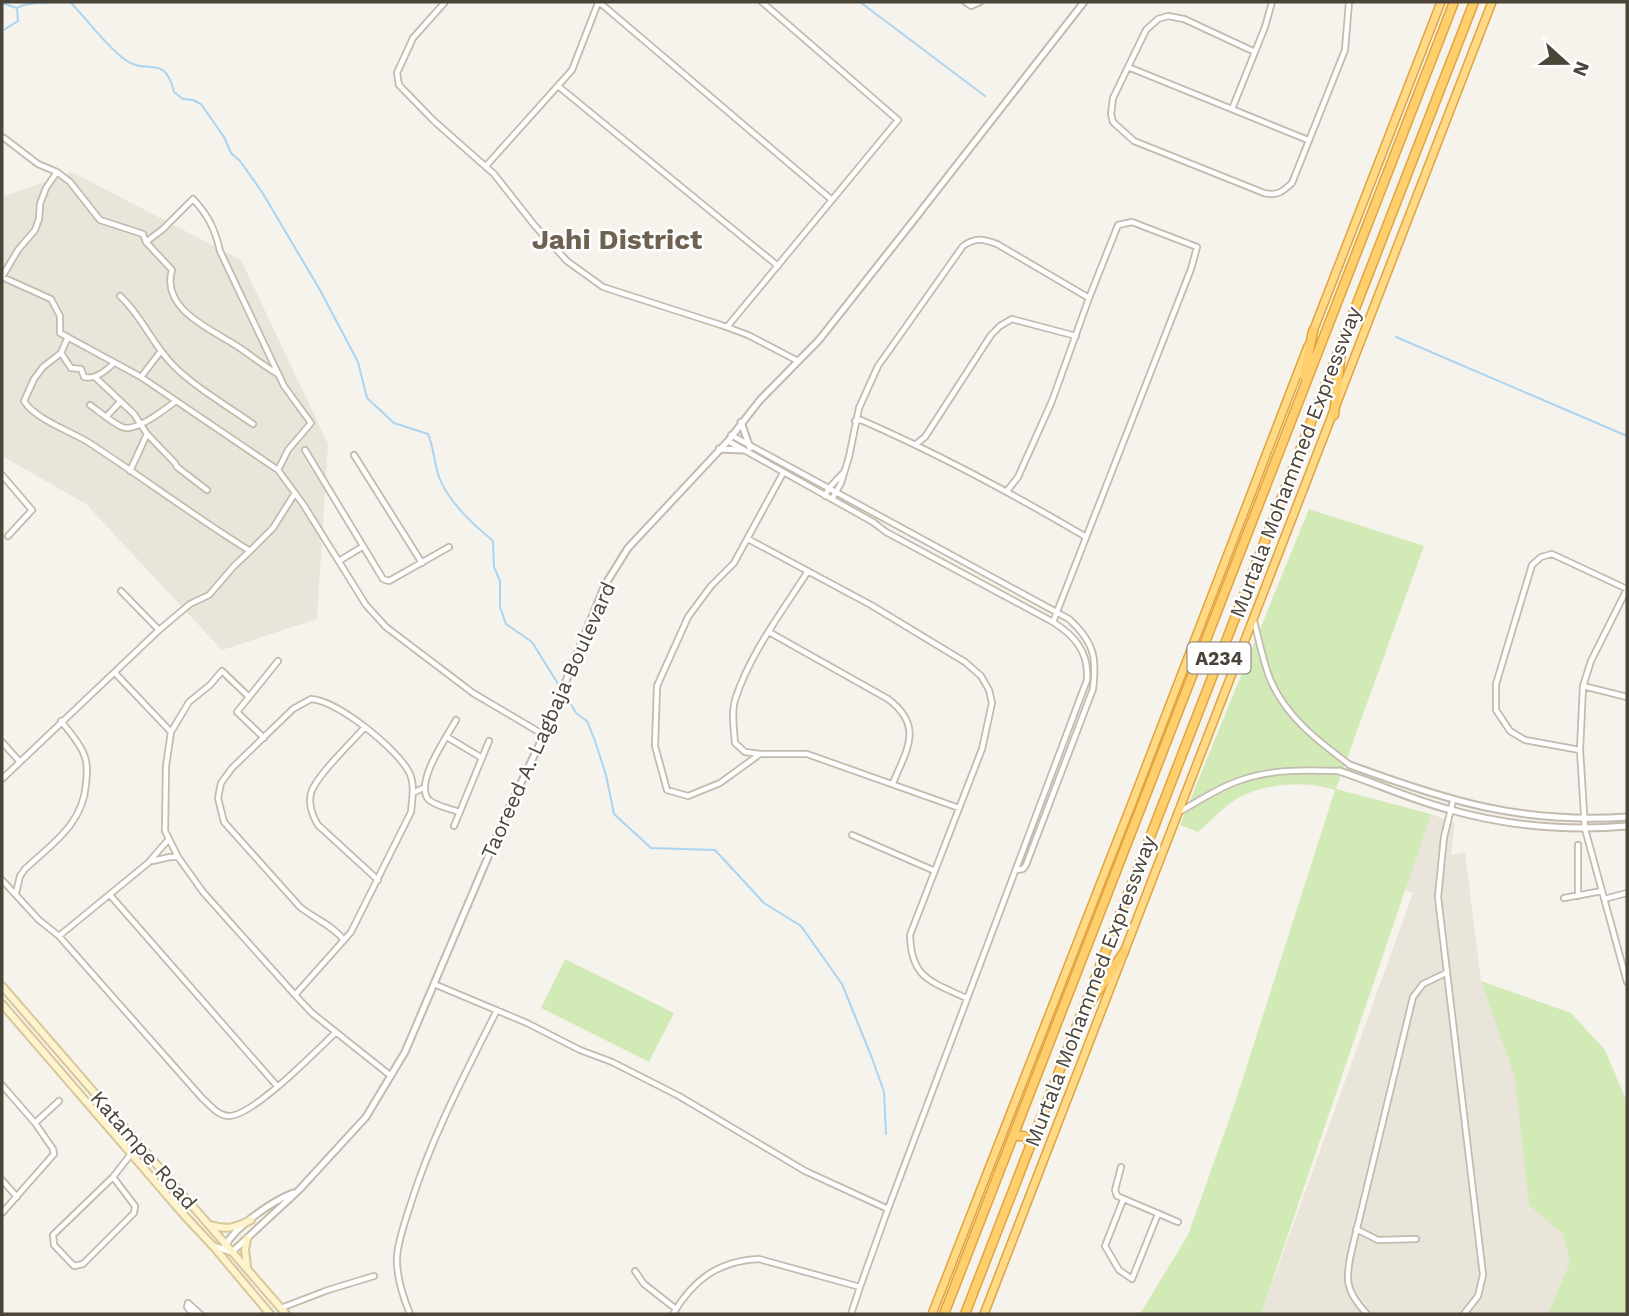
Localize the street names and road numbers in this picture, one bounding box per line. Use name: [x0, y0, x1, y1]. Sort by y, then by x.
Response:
street label: Murtala Mohammed Expressway: [1224, 303, 1366, 621]
street label: Taoreed A. Lagbaja Boulevard: [476, 578, 620, 862]
road number: A234: [1188, 642, 1250, 674]
street label: Murtala Mohammed Expressway: [1019, 832, 1161, 1150]
street label: Katampe Road: [86, 1085, 202, 1215]

